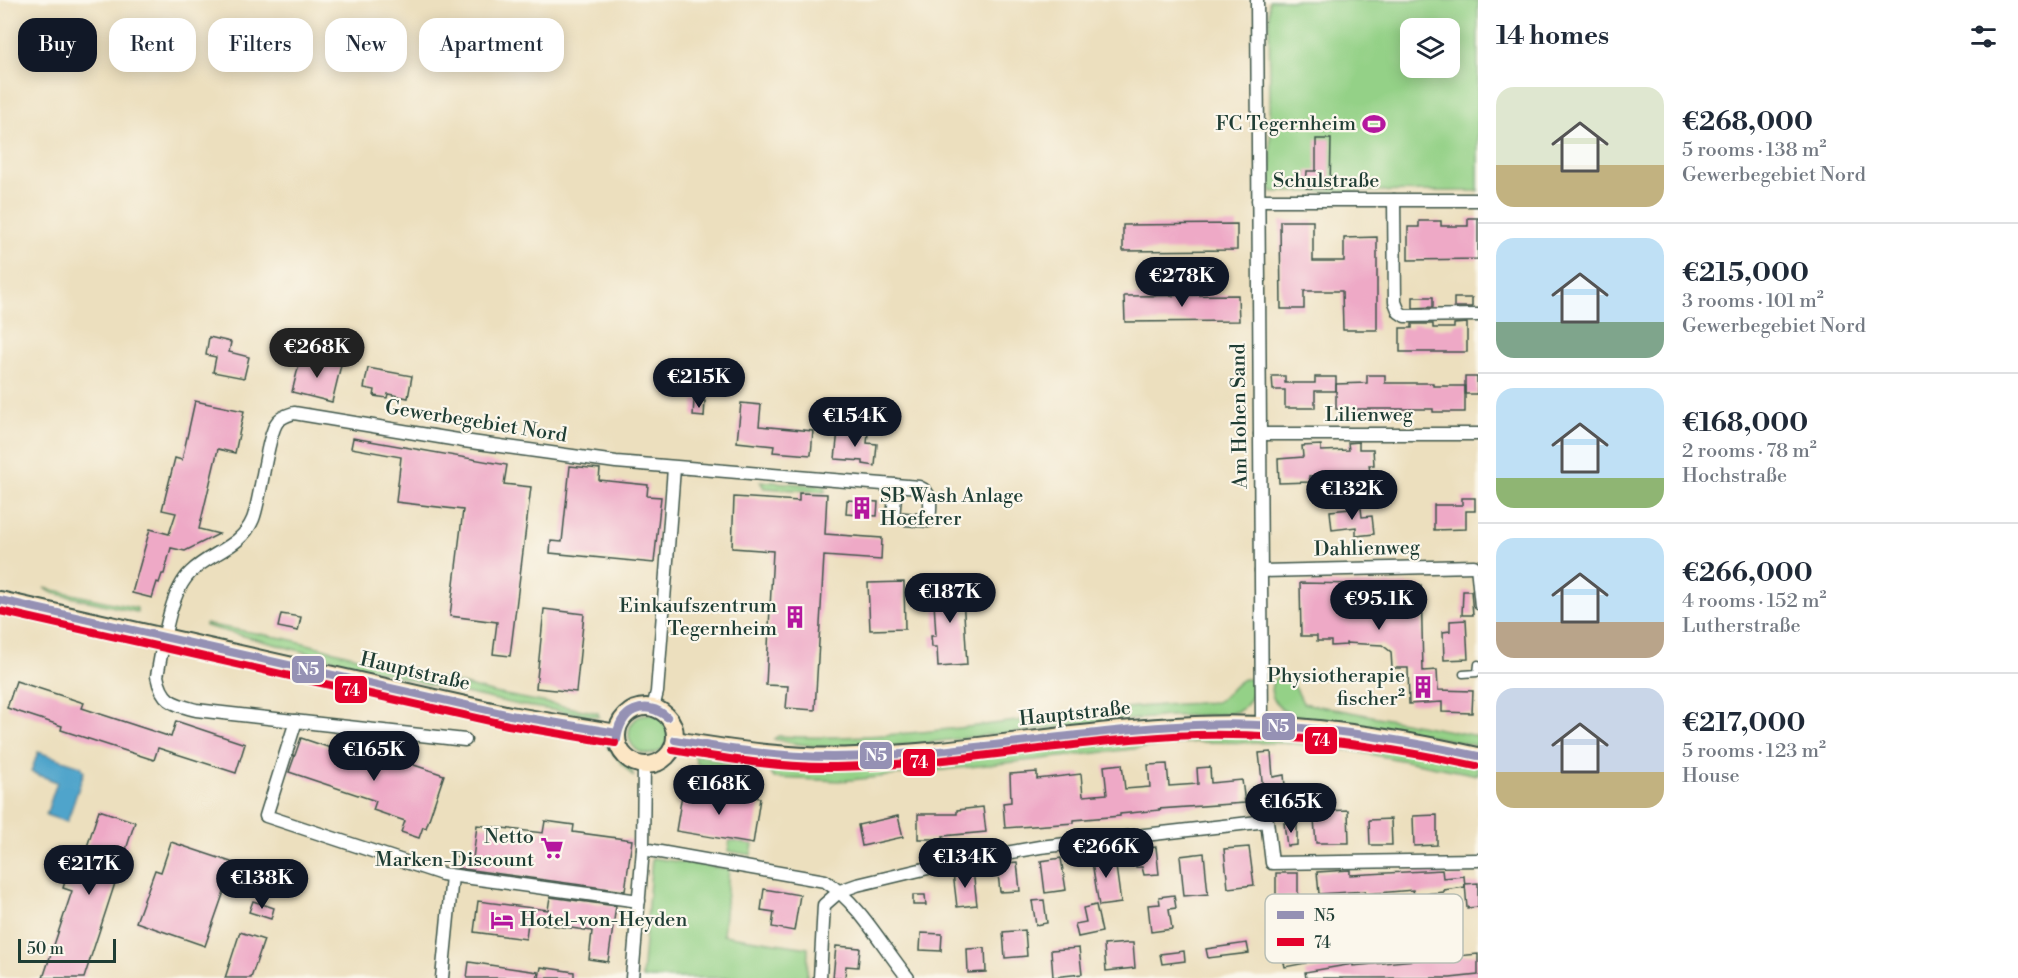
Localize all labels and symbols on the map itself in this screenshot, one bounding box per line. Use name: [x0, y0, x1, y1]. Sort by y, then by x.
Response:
sports icon: FC Tegernheim: [1361, 111, 1387, 137]
place label: FC Tegernheim: [1215, 112, 1356, 137]
street label: Schulstraße: [1273, 169, 1379, 194]
pin: €278K: [1140, 257, 1224, 308]
pin: €268K: [275, 328, 359, 379]
street label: Am Hohen Sand: [1226, 342, 1254, 490]
pin: €215K: [657, 358, 741, 409]
street label: Gewerbegebiet Nord: [383, 395, 569, 449]
pin: €154K: [813, 397, 897, 448]
street label: Lilienweg: [1325, 403, 1414, 428]
pin: €132K: [1310, 470, 1394, 521]
place label: SB Wash Anlage Hoeferer: [880, 484, 1023, 532]
building icon: SB Wash Anlage Hoeferer: [849, 495, 875, 521]
street label: Dahlienweg: [1314, 536, 1421, 562]
pin: €187K: [908, 573, 992, 624]
pin: €95.1K: [1330, 580, 1428, 631]
place label: Einkaufszentrum Tegernheim: [619, 594, 777, 642]
building icon: Einkaufszentrum Tegernheim: [782, 604, 808, 630]
street label: Hauptstraße: [358, 647, 472, 697]
line badge: N5: [291, 655, 325, 684]
text: N5: [297, 660, 319, 680]
place label: Physiotherapie fischer²: [1267, 664, 1405, 712]
building icon: Physiotherapie fischer²: [1410, 674, 1436, 700]
line badge: 74: [334, 675, 368, 704]
text: 74: [341, 681, 361, 701]
street label: Hauptstraße: [1018, 696, 1132, 732]
line badge: N5: [1261, 712, 1296, 741]
text: N5: [1267, 717, 1289, 737]
line badge: 74: [1304, 726, 1338, 755]
pin: €165K: [332, 731, 416, 782]
text: 74: [1311, 731, 1331, 751]
line badge: N5: [859, 741, 893, 770]
text: N5: [865, 746, 887, 766]
line badge: 74: [902, 748, 936, 777]
text: 74: [909, 753, 929, 773]
pin: €168K: [677, 765, 761, 816]
pin: €165K: [1249, 783, 1333, 834]
place label: Netto Marken-Discount: [375, 825, 534, 873]
pin: €266K: [1064, 828, 1148, 879]
supermarket icon: Netto Marken-Discount: [539, 835, 565, 861]
pin: €134K: [923, 838, 1007, 889]
pin: €217K: [47, 845, 131, 896]
pin: €138K: [220, 859, 304, 910]
legend: [1265, 894, 1463, 963]
text: N5: [1314, 906, 1335, 926]
hotel icon: Hotel-von-Heyden: [489, 907, 515, 933]
place label: Hotel-von-Heyden: [520, 908, 687, 933]
text: 74: [1314, 933, 1331, 953]
scale bar: [18, 936, 116, 964]

